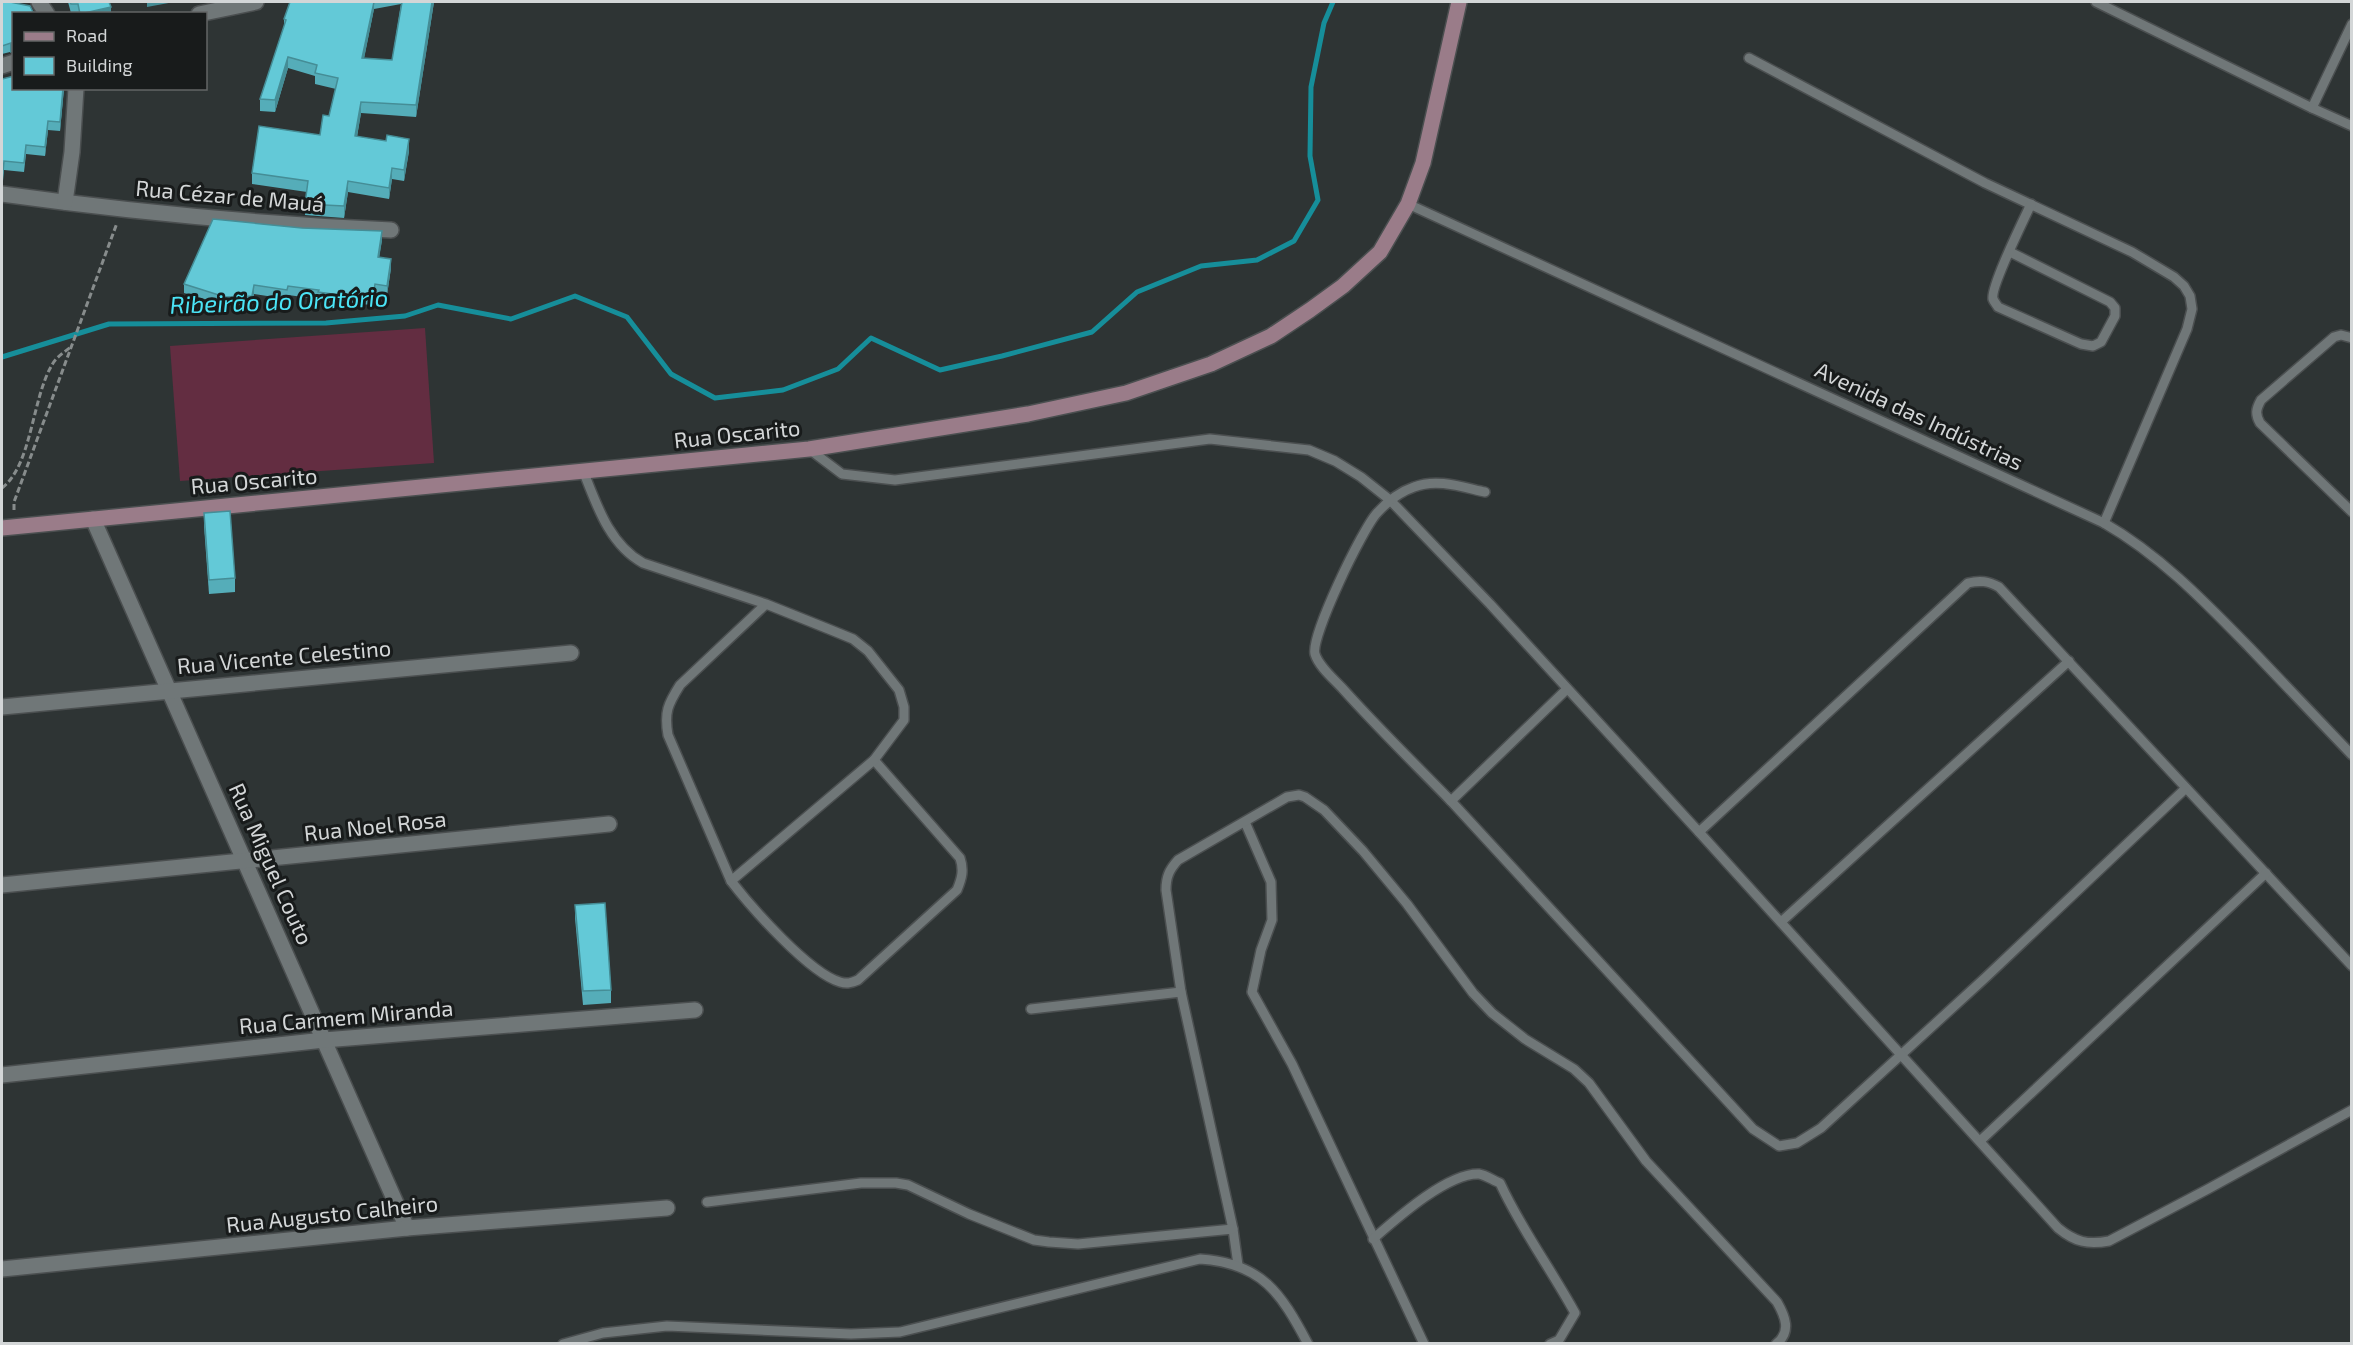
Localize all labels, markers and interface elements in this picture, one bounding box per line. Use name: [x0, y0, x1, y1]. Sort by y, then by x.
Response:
legend: [12, 12, 207, 90]
text: Road: [66, 24, 107, 46]
text: Building: [66, 54, 133, 76]
street label: Rua Cézar de Mauá: [135, 174, 326, 216]
water label: Ribeirão do Oratório: [169, 282, 389, 319]
street label: Avenida das Indústrias: [1812, 356, 2027, 475]
street label: Rua Oscarito: [672, 413, 801, 453]
street label: Rua Oscarito: [190, 462, 318, 498]
street label: Rua Vicente Celestino: [176, 634, 392, 678]
street label: Rua Miguel Couto: [225, 779, 319, 948]
street label: Rua Noel Rosa: [302, 805, 447, 845]
street label: Rua Carmem Miranda: [238, 994, 454, 1038]
street label: Rua Augusto Calheiro: [225, 1189, 439, 1237]

